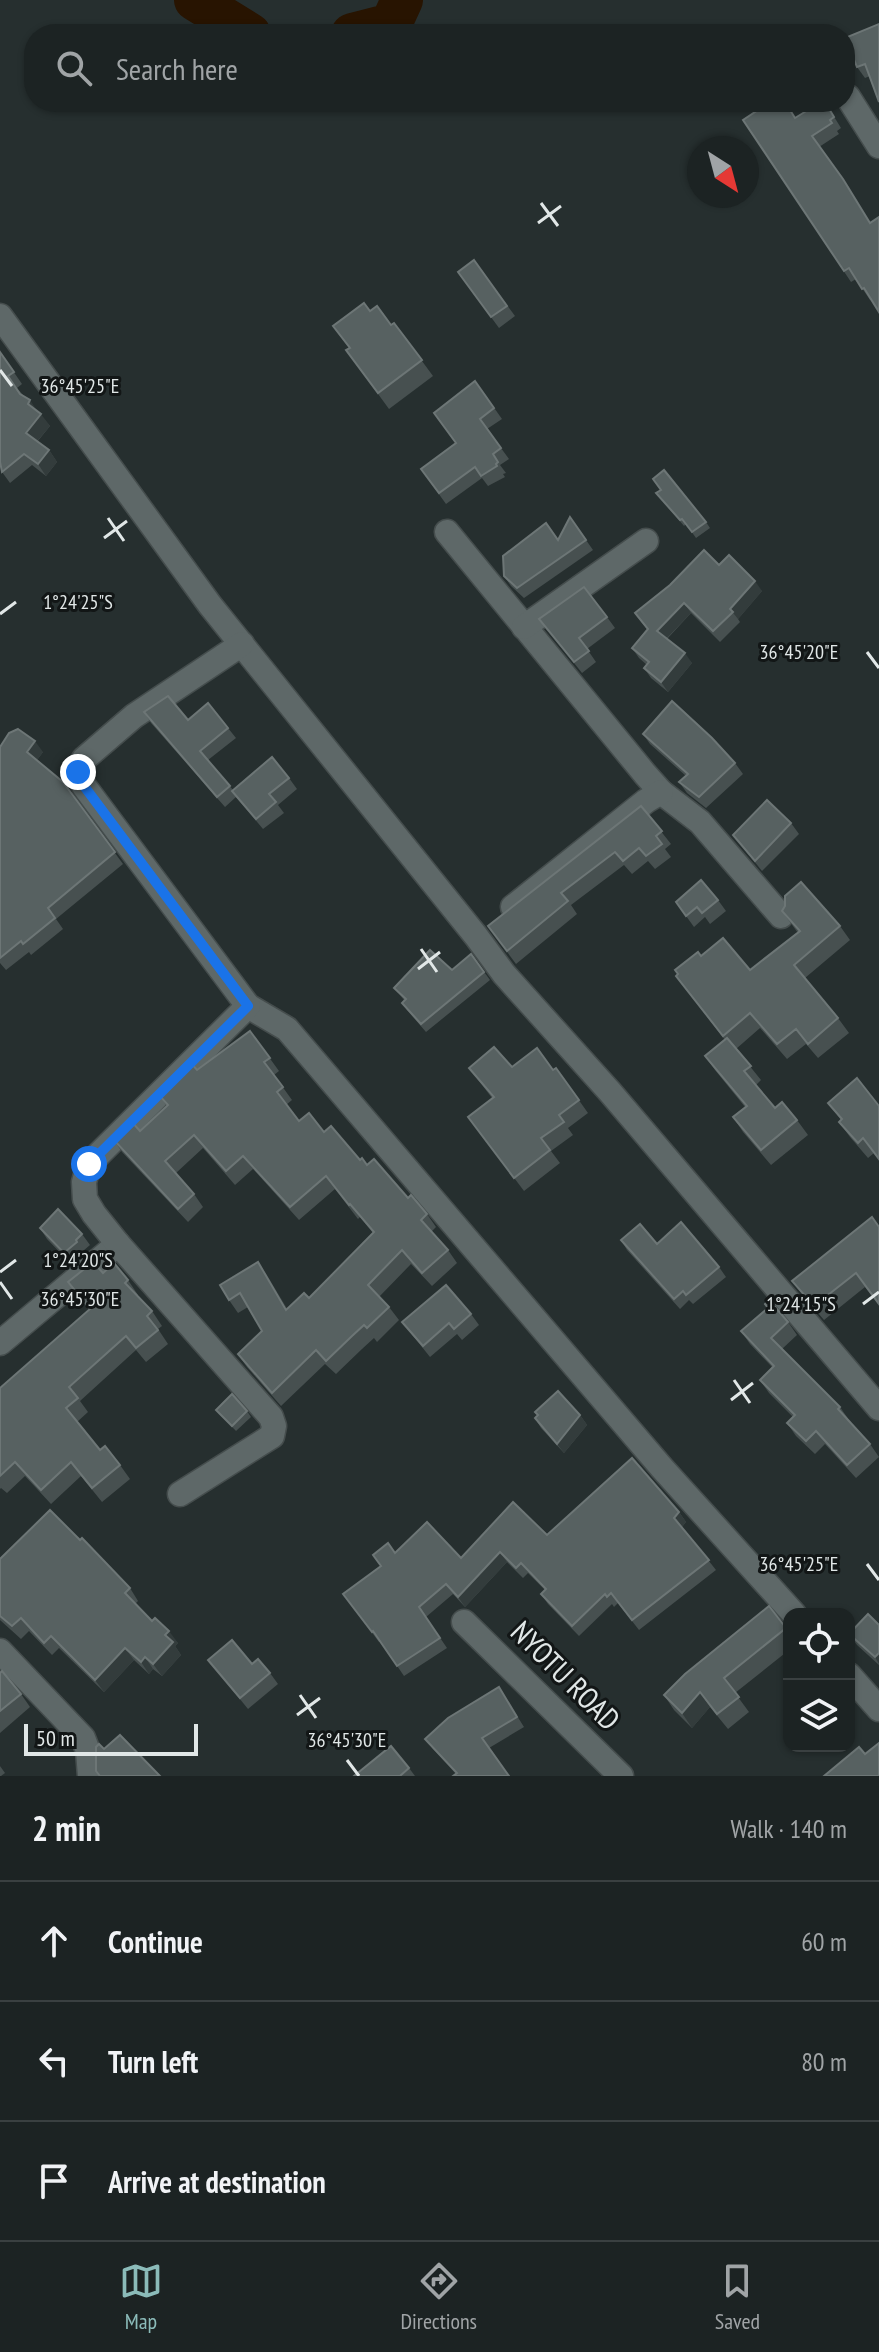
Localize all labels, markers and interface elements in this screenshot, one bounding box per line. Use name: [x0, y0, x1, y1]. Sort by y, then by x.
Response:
search box: [24, 24, 855, 112]
icon: search: [52, 46, 96, 90]
text: Search here: [116, 49, 238, 88]
north arrow: [687, 136, 759, 208]
text: 36°45'25"E: [41, 373, 119, 399]
text: 1°24'25"S: [43, 589, 113, 615]
text: 36°45'20"E: [760, 639, 838, 665]
route end: [60, 754, 96, 790]
route start: [71, 1146, 107, 1182]
text: 1°24'20"S: [43, 1247, 113, 1273]
text: 36°45'30"E: [41, 1286, 119, 1312]
text: 1°24'15"S: [766, 1291, 836, 1317]
text: 36°45'25"E: [760, 1551, 838, 1577]
map controls: [783, 1608, 855, 1752]
button: locate: [783, 1608, 855, 1680]
street label: NYOTU ROAD: [503, 1612, 629, 1738]
button: layers: [783, 1680, 855, 1752]
scale bar: [24, 1720, 198, 1756]
text: 50 m: [36, 1724, 75, 1752]
text: 36°45'30"E: [308, 1727, 386, 1753]
text: 2 min: [32, 1806, 101, 1850]
text: Walk · 140 m: [730, 1812, 847, 1845]
icon: ahead: [32, 1919, 76, 1963]
text: Continue: [108, 1922, 203, 1961]
text: 60 m: [801, 1925, 847, 1958]
icon: left: [32, 2039, 76, 2083]
text: Turn left: [108, 2042, 198, 2081]
text: 80 m: [801, 2045, 847, 2078]
icon: arrive: [32, 2159, 76, 2203]
text: Arrive at destination: [108, 2162, 326, 2201]
tab: Map: [119, 2259, 163, 2335]
tab: Directions: [401, 2259, 477, 2335]
tab: Saved: [715, 2259, 760, 2335]

